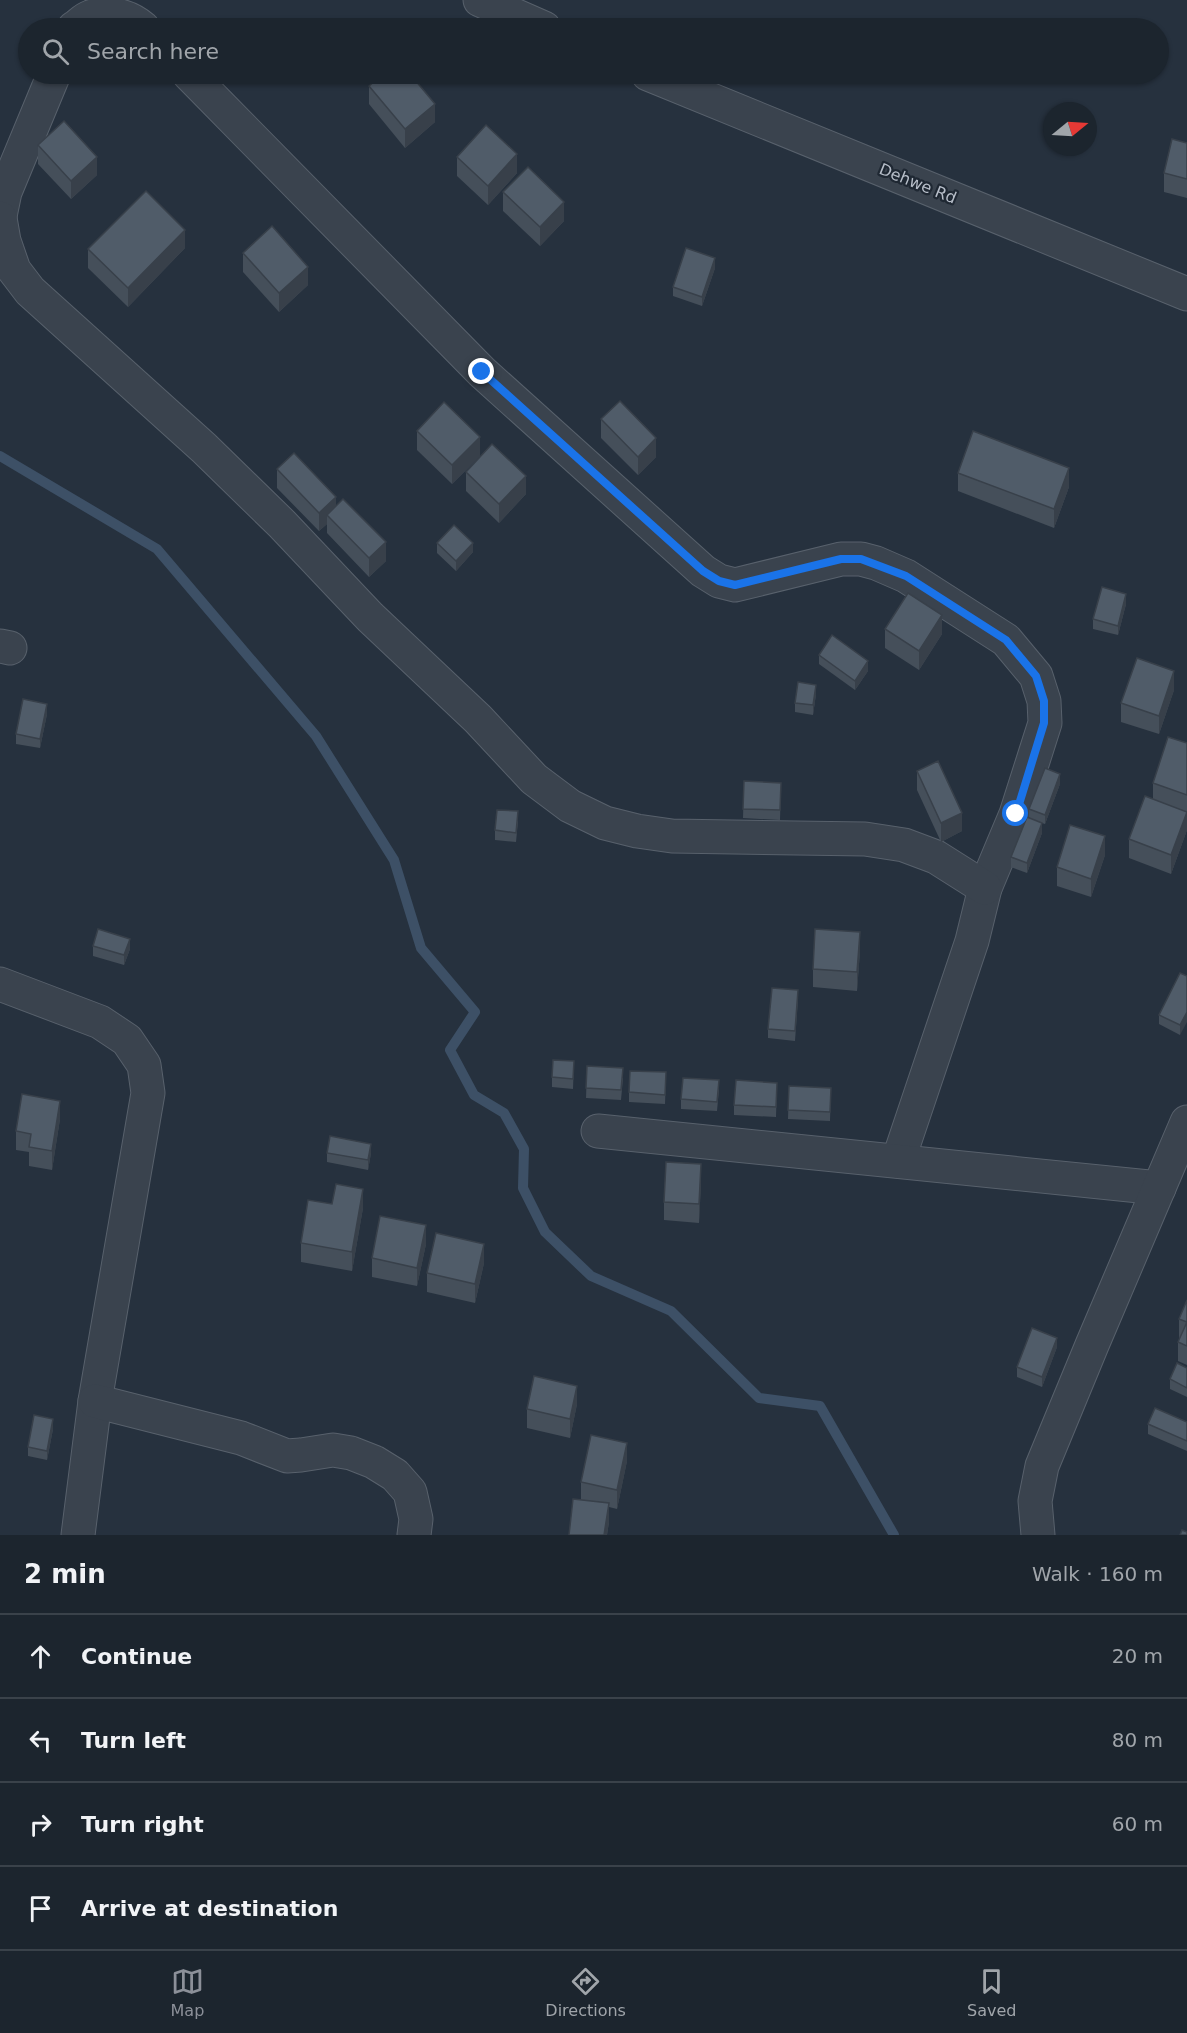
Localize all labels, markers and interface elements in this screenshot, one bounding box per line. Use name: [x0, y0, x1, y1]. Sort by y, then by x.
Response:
search box: [18, 18, 1169, 84]
icon: search: [39, 35, 72, 68]
text: Search here: [87, 39, 219, 64]
north arrow: [1043, 102, 1097, 156]
street label: Dehwe Rd: [876, 159, 959, 208]
route end: [468, 358, 494, 384]
route start: [1002, 800, 1028, 826]
text: 2 min: [24, 1559, 106, 1589]
text: Walk · 160 m: [1032, 1562, 1163, 1586]
icon: ahead: [24, 1640, 57, 1673]
text: Continue: [81, 1644, 192, 1669]
text: 20 m: [1112, 1644, 1163, 1668]
icon: left: [24, 1724, 57, 1757]
text: Turn left: [81, 1728, 186, 1753]
text: 80 m: [1112, 1728, 1163, 1752]
icon: right: [24, 1808, 57, 1841]
text: Turn right: [81, 1812, 204, 1837]
text: 60 m: [1112, 1812, 1163, 1836]
icon: arrive: [24, 1892, 57, 1925]
text: Arrive at destination: [81, 1896, 338, 1921]
tab: Map: [171, 1965, 204, 2020]
tab: Directions: [545, 1965, 626, 2020]
tab: Saved: [967, 1965, 1016, 2020]

